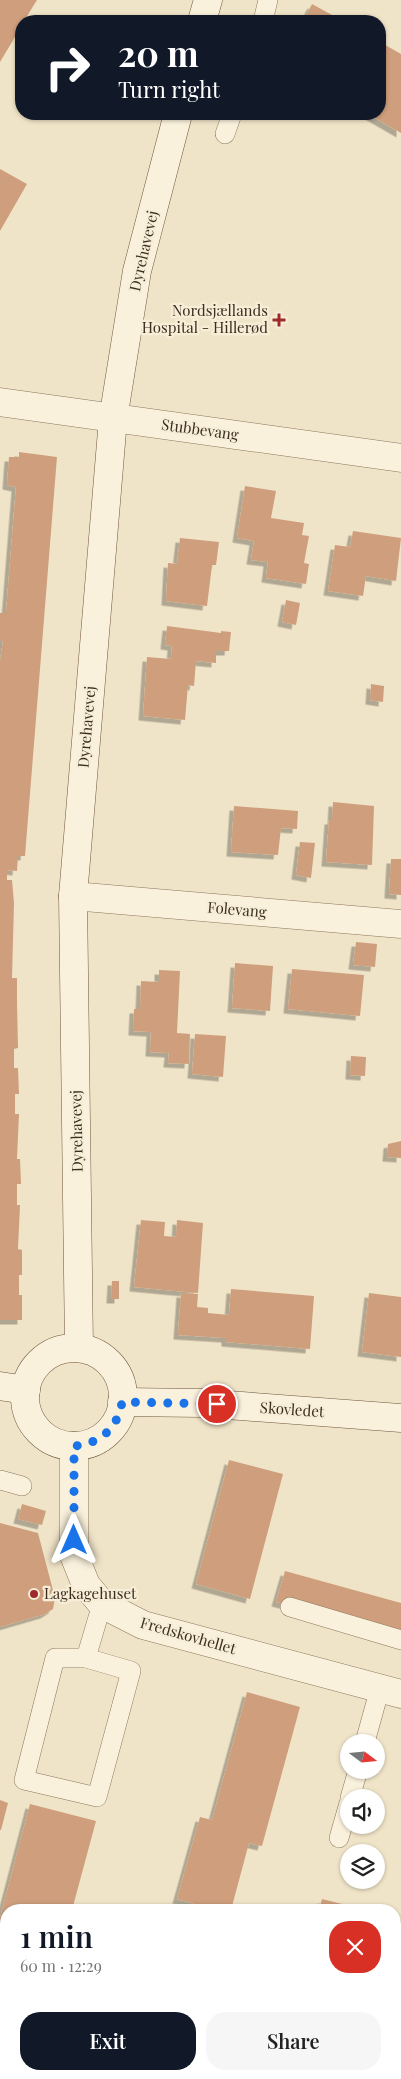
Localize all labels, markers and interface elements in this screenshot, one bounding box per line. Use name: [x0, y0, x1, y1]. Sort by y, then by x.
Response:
text: 20 m: [118, 29, 199, 76]
icon: right: [35, 35, 100, 100]
text: Turn right: [118, 74, 220, 104]
street label: Dyrehavevej: [124, 209, 162, 293]
place label: Nordsjællands Hospital - Hillerød: [142, 300, 268, 337]
marker: Nordsjællands Hospital - Hillerød: [272, 313, 286, 327]
street label: Stubbevang: [160, 414, 240, 444]
street label: Dyrehavevej: [72, 685, 100, 769]
street label: Folevang: [207, 896, 268, 922]
street label: Dyrehavevej: [65, 1090, 87, 1172]
pin: [196, 1383, 238, 1425]
icon: arrive: [203, 1390, 231, 1418]
street label: Skovledet: [259, 1397, 326, 1421]
position arrow: [47, 1513, 99, 1565]
place label: Lagkagehuset: [44, 1583, 137, 1603]
marker: Lagkagehuset: [28, 1588, 40, 1600]
street label: Fredskovhellet: [138, 1612, 239, 1658]
north arrow: [340, 1734, 385, 1779]
map controls: [340, 1734, 385, 1889]
button: sound: [340, 1789, 385, 1834]
button: layers: [340, 1844, 385, 1889]
text: 1 min: [20, 1916, 93, 1956]
button: close: [329, 1921, 381, 1973]
text: 60 m · 12:29: [20, 1955, 102, 1976]
button: Exit: [20, 2012, 196, 2070]
button: Share: [206, 2012, 381, 2070]

